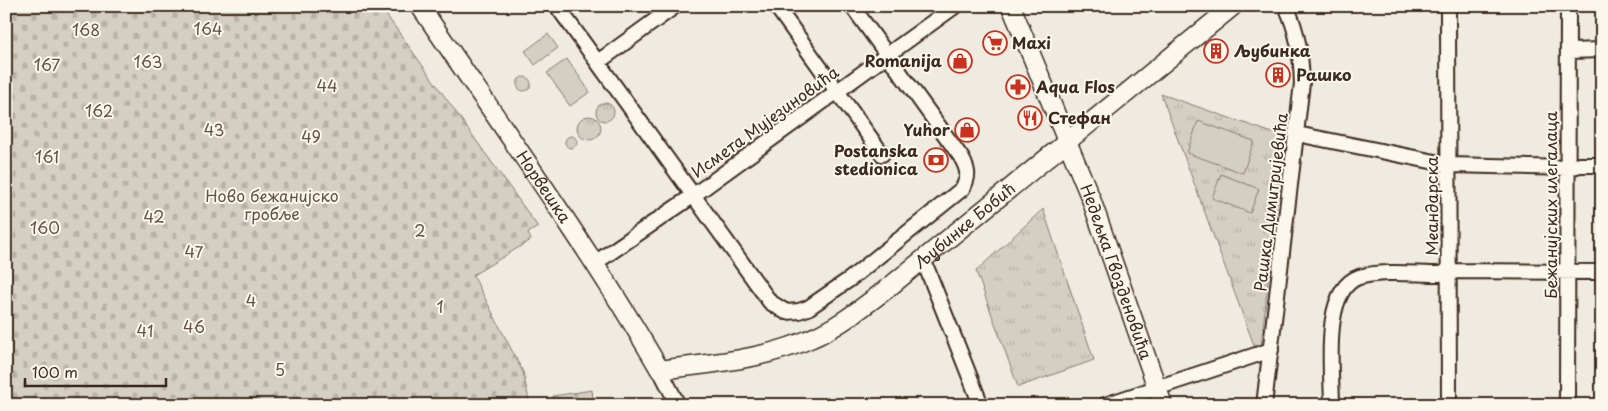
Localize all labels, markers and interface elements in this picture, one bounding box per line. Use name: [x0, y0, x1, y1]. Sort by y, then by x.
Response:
park label: 164: [194, 16, 222, 40]
park label: 168: [72, 17, 100, 41]
supermarket icon: Maxi: [982, 30, 1008, 56]
place label: Maxi: [1012, 30, 1051, 54]
building icon: Љубинка: [1203, 38, 1229, 64]
place label: Љубинка: [1234, 38, 1311, 62]
place label: Romanija: [865, 48, 942, 72]
shop icon: Romanija: [947, 48, 973, 74]
park label: 163: [133, 49, 163, 73]
park label: 167: [34, 52, 60, 76]
street label: Исмета Мујезиновића: [686, 59, 843, 183]
building icon: Рашко: [1265, 62, 1291, 88]
place label: Рашко: [1296, 62, 1352, 86]
park label: 44: [316, 73, 338, 97]
pharmacy icon: Aqua Flos: [1005, 74, 1031, 100]
place label: Aqua Flos: [1035, 74, 1115, 98]
park label: 162: [85, 98, 113, 122]
restaurant icon: Стефан: [1017, 105, 1043, 131]
place label: Стефан: [1048, 105, 1111, 129]
street label: Рашка Димитријевића: [1247, 111, 1293, 293]
street label: Бежанијских илегалаца: [1538, 111, 1562, 299]
park label: 43: [204, 117, 224, 141]
place label: Yuhor: [904, 117, 951, 141]
shop icon: Yuhor: [954, 117, 980, 143]
park label: 49: [301, 124, 321, 148]
place label: Postanska stedionica: [834, 138, 918, 180]
park label: 161: [35, 144, 59, 168]
street label: Норвешка: [511, 145, 578, 227]
bank icon: Postanska stedionica: [923, 147, 949, 173]
street label: Меандарска: [1419, 156, 1443, 256]
street label: Љубинке Бобић: [908, 176, 1020, 274]
street label: Недељка Гвозденовића: [1075, 180, 1159, 362]
park label: Ново бежанијско гробље: [205, 183, 339, 225]
park label: 42: [143, 204, 165, 228]
park label: 160: [30, 215, 60, 239]
park label: 2: [414, 218, 426, 242]
park label: 47: [185, 239, 204, 263]
park label: 4: [246, 288, 256, 312]
park label: 1: [436, 294, 444, 318]
park label: 46: [183, 314, 205, 338]
park label: 41: [137, 318, 153, 342]
scale bar: [25, 356, 166, 388]
park label: 5: [275, 357, 285, 381]
text: 100 m: [32, 360, 78, 383]

